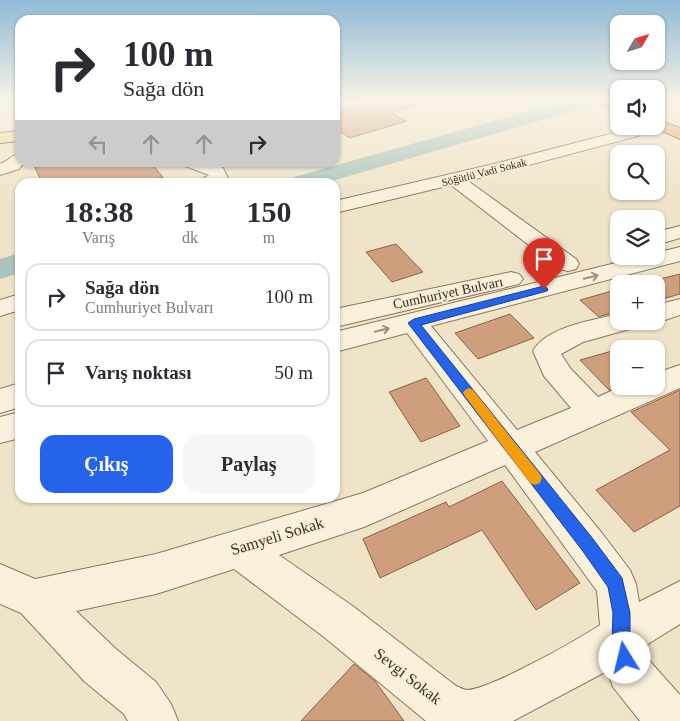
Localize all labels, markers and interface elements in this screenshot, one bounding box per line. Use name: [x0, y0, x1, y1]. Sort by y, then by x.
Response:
north arrow: [610, 15, 665, 70]
map controls: [610, 15, 665, 395]
icon: right: [40, 35, 105, 100]
text: 100 m: [123, 35, 213, 74]
text: Sağa dön: [123, 76, 204, 101]
button: sound: [610, 80, 665, 135]
icon: left: [84, 130, 112, 158]
icon: ahead: [137, 130, 165, 158]
icon: ahead: [190, 130, 218, 158]
icon: right: [243, 130, 271, 158]
button: search: [610, 145, 665, 200]
street label: Söğütlü Vadi Sokak: [440, 156, 528, 188]
text: 18:38: [64, 195, 134, 228]
text: 1: [183, 195, 198, 228]
text: 150: [247, 195, 292, 228]
button: layers: [610, 210, 665, 265]
text: Varış: [82, 229, 115, 246]
text: dk: [182, 229, 198, 246]
text: m: [263, 229, 275, 246]
pin: [523, 238, 565, 289]
icon: arrive: [530, 245, 558, 273]
one-way arrow: [582, 272, 598, 281]
street label: Cumhuriyet Bulvarı: [391, 274, 505, 312]
button: +: [610, 275, 665, 330]
text: Sağa dön: [85, 277, 159, 298]
icon: right: [42, 283, 70, 311]
text: 100 m: [265, 286, 313, 307]
text: Cumhuriyet Bulvarı: [85, 299, 213, 316]
one-way arrow: [374, 325, 390, 334]
button: −: [610, 340, 665, 395]
icon: arrive: [42, 359, 70, 387]
text: Varış noktası: [85, 362, 191, 383]
text: 50 m: [274, 362, 313, 383]
button: Çıkış: [40, 435, 173, 493]
button: Paylaş: [183, 435, 315, 493]
street label: Samyeli Sokak: [228, 514, 326, 559]
position arrow: [598, 631, 650, 683]
street label: Sevgi Sokak: [370, 645, 445, 708]

